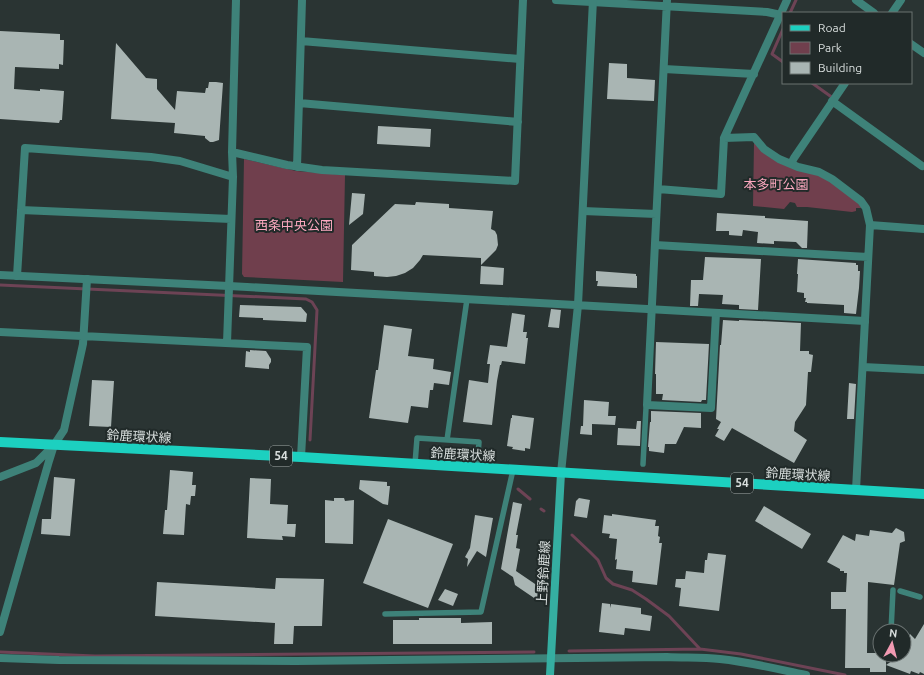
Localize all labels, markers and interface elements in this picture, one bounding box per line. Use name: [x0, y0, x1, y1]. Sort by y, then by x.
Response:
legend: [782, 12, 912, 84]
text: Road: [818, 21, 846, 34]
text: Park: [818, 41, 842, 54]
text: Building: [818, 61, 862, 74]
park label: 本多町公園: [743, 177, 809, 191]
park label: 西条中央公園: [255, 218, 333, 232]
street label: 鈴鹿環状線: [106, 427, 172, 445]
street label: 鈴鹿環状線: [430, 445, 496, 463]
road number: 54: [270, 446, 292, 466]
street label: 鈴鹿環状線: [765, 465, 831, 483]
road number: 54: [731, 473, 753, 493]
street label: 上野鈴鹿線: [534, 540, 552, 606]
north arrow: [872, 623, 912, 663]
text: N: [888, 627, 898, 640]

